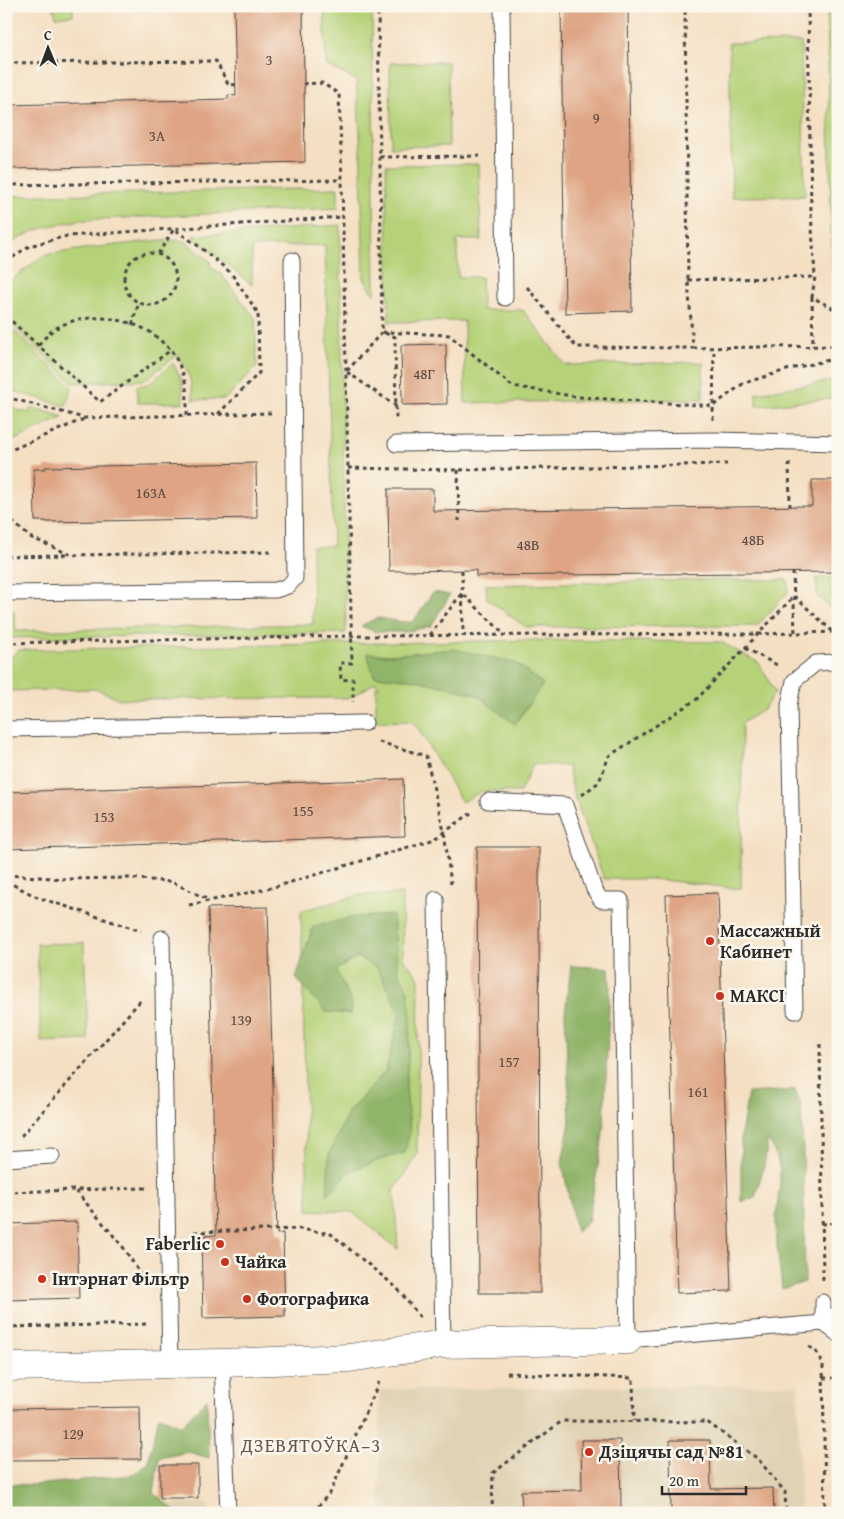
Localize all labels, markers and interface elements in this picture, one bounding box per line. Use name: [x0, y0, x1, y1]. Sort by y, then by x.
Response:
north arrow: [22, 22, 72, 72]
text: С: [44, 25, 52, 45]
house number: 3: [265, 49, 273, 70]
house number: 9: [592, 107, 600, 128]
house number: 3А: [149, 125, 165, 146]
house number: 48Г: [413, 363, 435, 384]
house number: 163А: [136, 482, 166, 503]
house number: 48Б: [742, 529, 764, 550]
house number: 48В: [517, 534, 539, 555]
house number: 155: [292, 800, 314, 821]
house number: 153: [93, 806, 115, 827]
place label: Массажный Кабинет: [720, 917, 821, 965]
marker: Массажный Кабинет: [704, 935, 716, 947]
place label: МАКСІ: [730, 982, 785, 1009]
marker: МАКСІ: [714, 990, 726, 1002]
house number: 139: [230, 1009, 252, 1030]
house number: 157: [498, 1051, 520, 1072]
house number: 161: [687, 1081, 709, 1102]
place label: Faberlic: [146, 1230, 210, 1257]
marker: Faberlic: [214, 1238, 226, 1250]
place label: Чайка: [235, 1248, 287, 1275]
marker: Чайка: [219, 1256, 231, 1268]
place label: Інтэрнат Фільтр: [52, 1265, 189, 1292]
marker: Інтэрнат Фільтр: [36, 1273, 48, 1285]
place label: Фотографика: [257, 1285, 370, 1312]
marker: Фотографика: [241, 1293, 253, 1305]
house number: 129: [62, 1423, 84, 1444]
district label: ДЗЕВЯТОЎКА–3: [240, 1431, 381, 1459]
place label: Дзіцячы сад №81: [598, 1438, 744, 1465]
marker: Дзіцячы сад №81: [583, 1446, 595, 1458]
scale bar: [662, 1464, 745, 1496]
text: 20 m: [669, 1470, 700, 1491]

